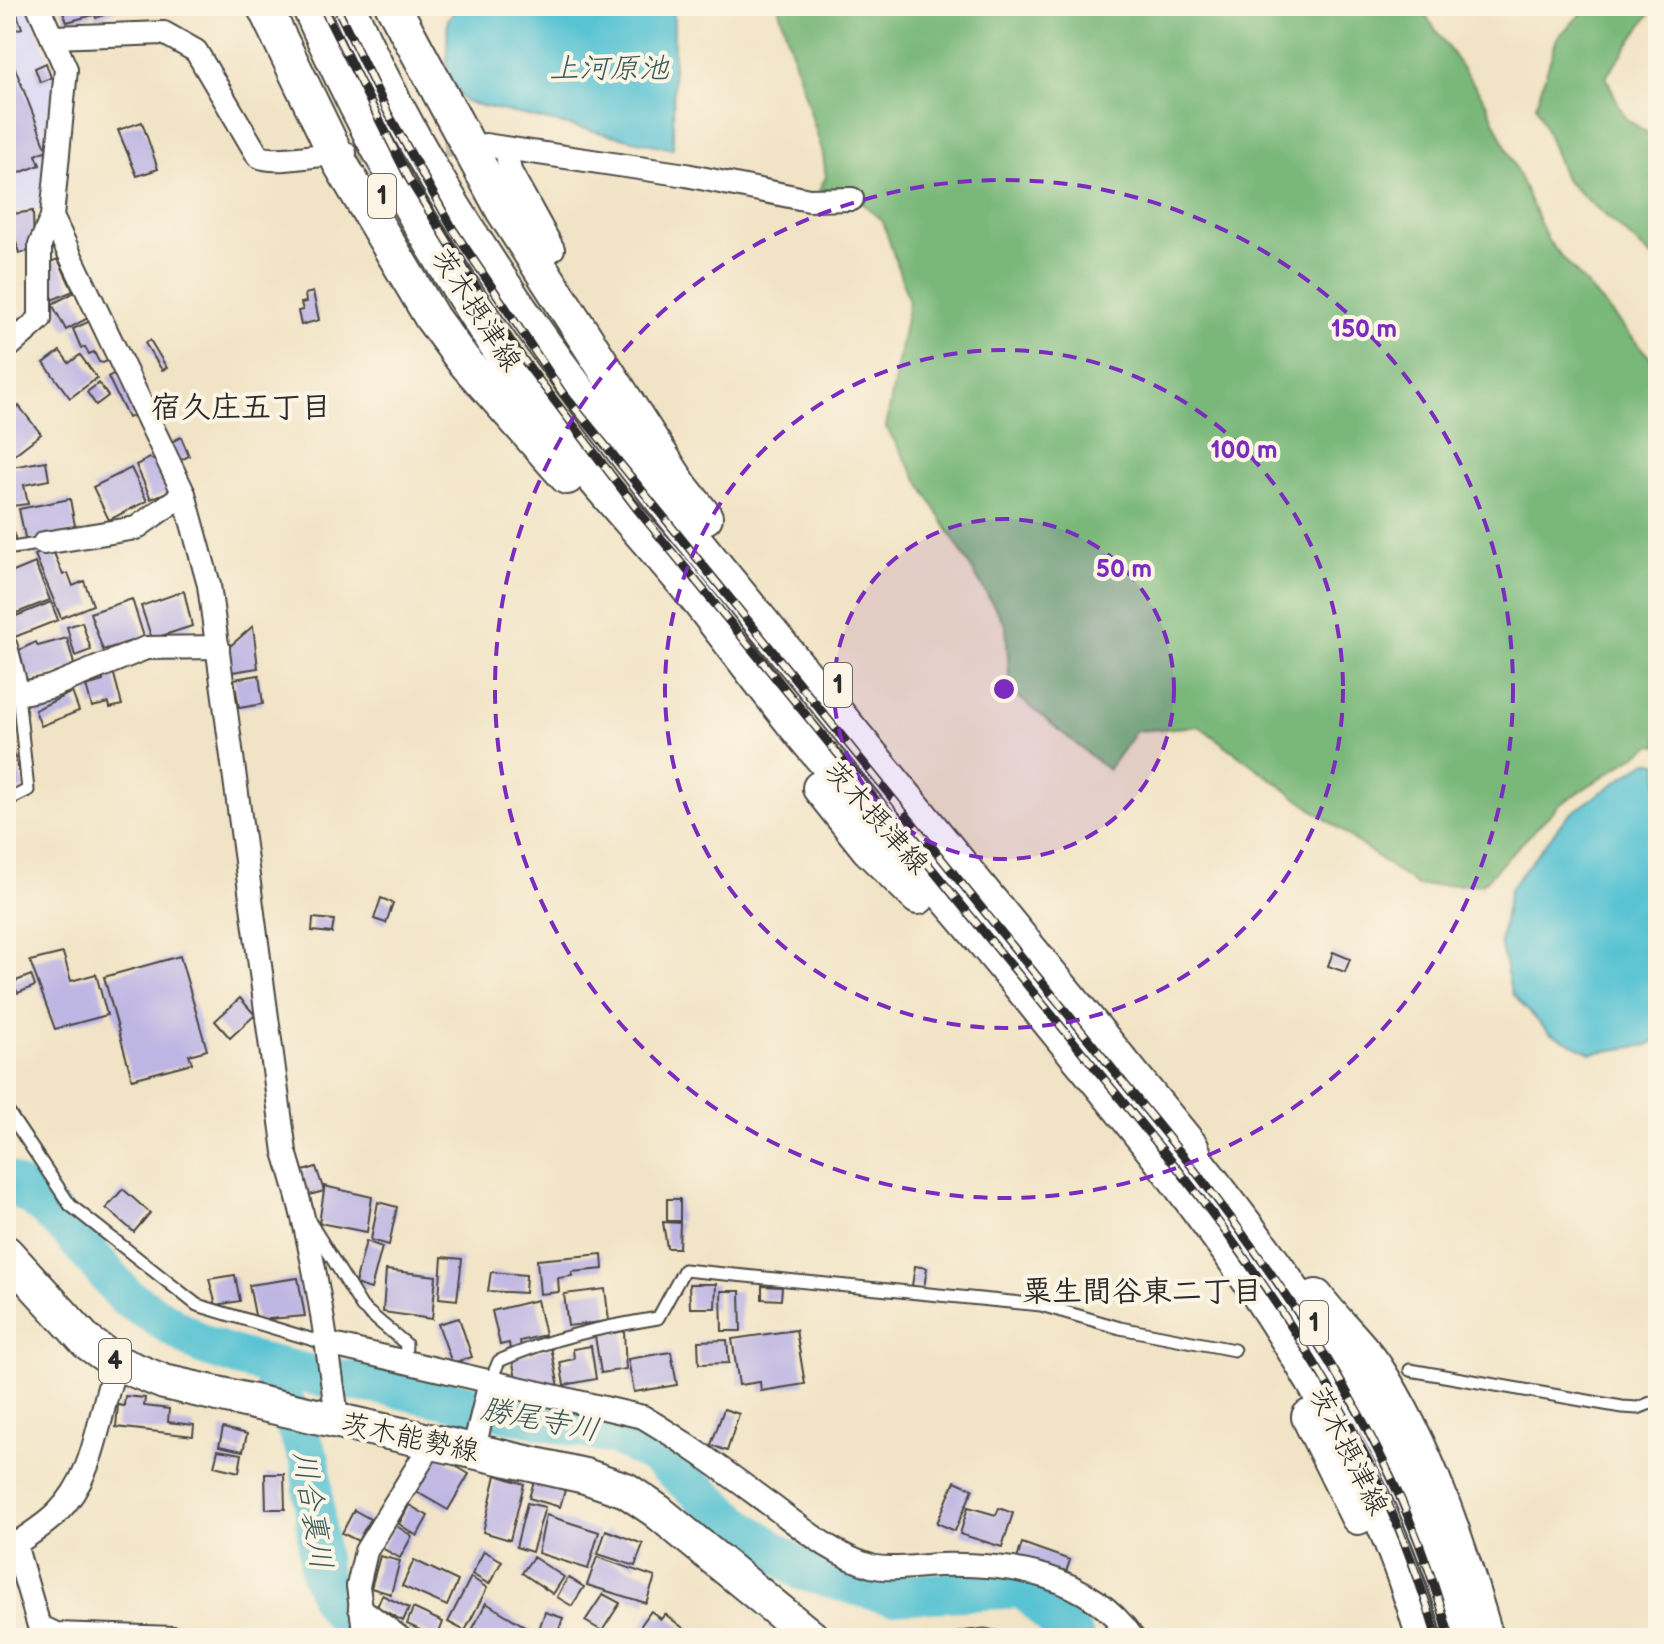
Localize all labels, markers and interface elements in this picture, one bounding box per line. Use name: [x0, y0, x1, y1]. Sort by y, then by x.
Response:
water label: 上河原池: [549, 51, 670, 87]
road number: 1: [368, 174, 396, 218]
street label: 茨木摂津線: [424, 242, 528, 378]
text: 150 m: [1331, 315, 1397, 344]
district label: 宿久庄五丁目: [151, 390, 331, 426]
text: 100 m: [1211, 436, 1277, 465]
text: 50 m: [1096, 555, 1152, 584]
road number: 1: [824, 663, 852, 707]
centre of rings: [990, 675, 1018, 703]
street label: 茨木摂津線: [817, 755, 935, 881]
district label: 粟生間谷東二丁目: [1022, 1274, 1262, 1310]
road number: 1: [1300, 1301, 1328, 1345]
road number: 4: [99, 1339, 131, 1383]
street label: 茨木摂津線: [1302, 1381, 1394, 1521]
water label: 勝尾寺川: [478, 1391, 602, 1449]
street label: 茨木能勢線: [338, 1407, 482, 1469]
water label: 川合裏川: [285, 1448, 339, 1572]

